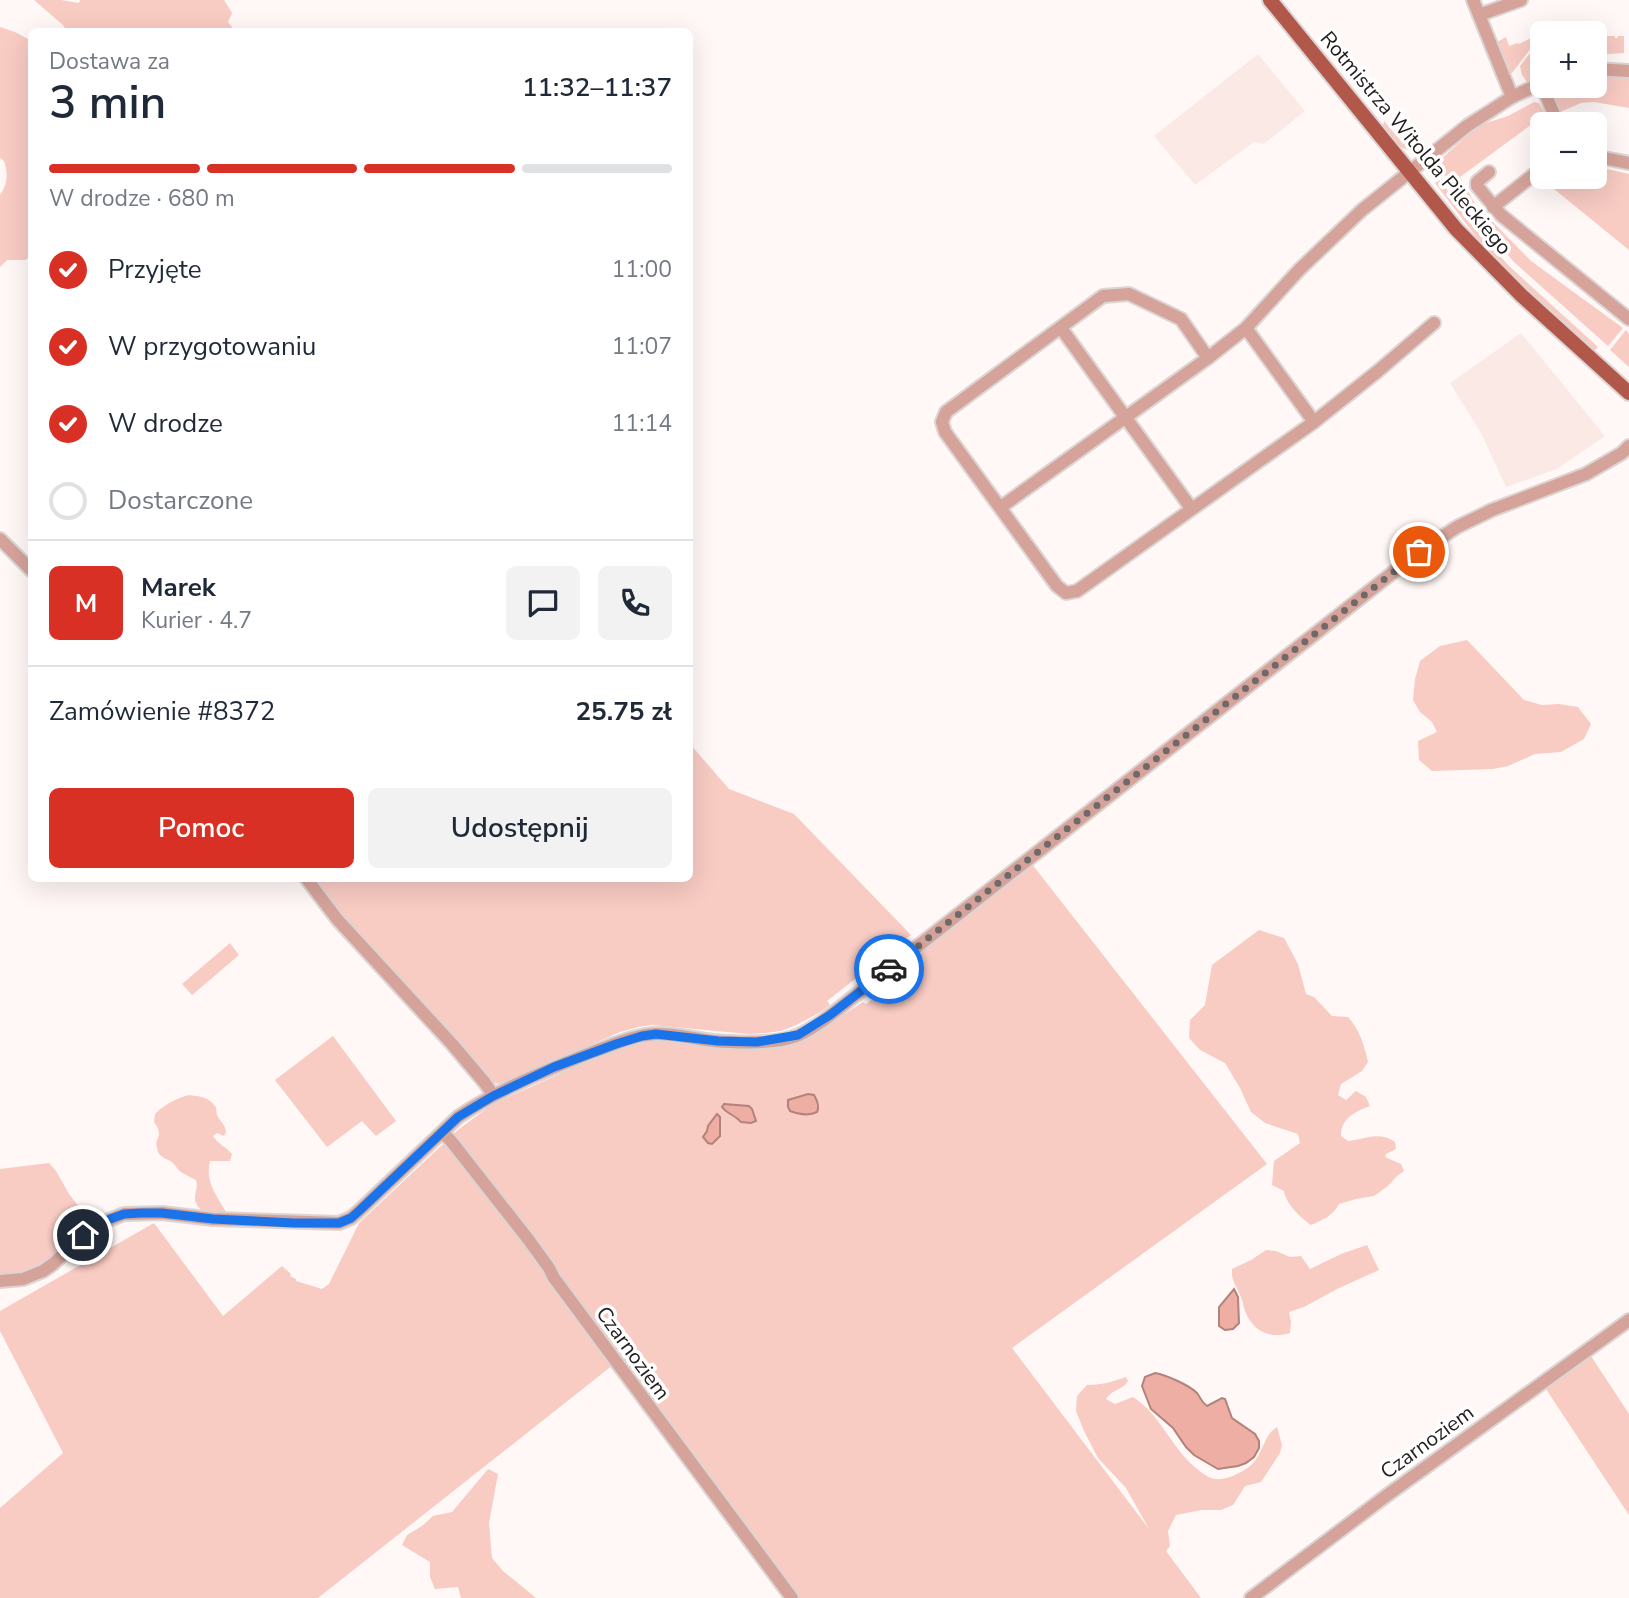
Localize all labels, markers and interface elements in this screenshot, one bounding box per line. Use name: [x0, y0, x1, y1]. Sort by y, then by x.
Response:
map controls: [1530, 21, 1607, 189]
button: +: [1530, 21, 1607, 98]
street label: Rotmistrza Witolda Pileckiego: [1314, 25, 1518, 261]
text: Dostawa za: [49, 46, 170, 77]
text: 11:32–11:37: [522, 70, 672, 105]
text: 3 min: [49, 71, 166, 134]
button: −: [1530, 112, 1607, 189]
text: W drodze · 680 m: [49, 183, 235, 214]
icon: check: [49, 251, 87, 289]
text: Przyjęte: [108, 252, 202, 287]
text: 11:00: [612, 254, 672, 285]
icon: check: [49, 328, 87, 366]
text: W przygotowaniu: [108, 329, 316, 364]
text: 11:07: [612, 331, 672, 362]
icon: check: [49, 405, 87, 443]
text: W drodze: [108, 406, 223, 441]
text: 11:14: [612, 408, 672, 439]
text: Dostarczone: [108, 483, 253, 518]
pin: [1389, 522, 1449, 582]
icon: bag: [1400, 533, 1438, 571]
button: chat: [506, 566, 580, 640]
button: phone: [598, 566, 672, 640]
text: Marek: [141, 570, 216, 605]
text: M: [75, 586, 97, 621]
text: Kurier · 4.7: [141, 605, 252, 636]
text: Zamówienie #8372: [49, 694, 275, 729]
text: 25.75 zł: [576, 694, 672, 729]
button: Pomoc: [49, 788, 354, 868]
button: Udostępnij: [368, 788, 672, 868]
courier: [854, 934, 924, 1004]
icon: car: [870, 950, 908, 988]
pin: [53, 1205, 113, 1265]
icon: home: [64, 1216, 102, 1254]
street label: Czarnoziem: [590, 1301, 676, 1405]
street label: Czarnoziem: [1375, 1399, 1479, 1485]

